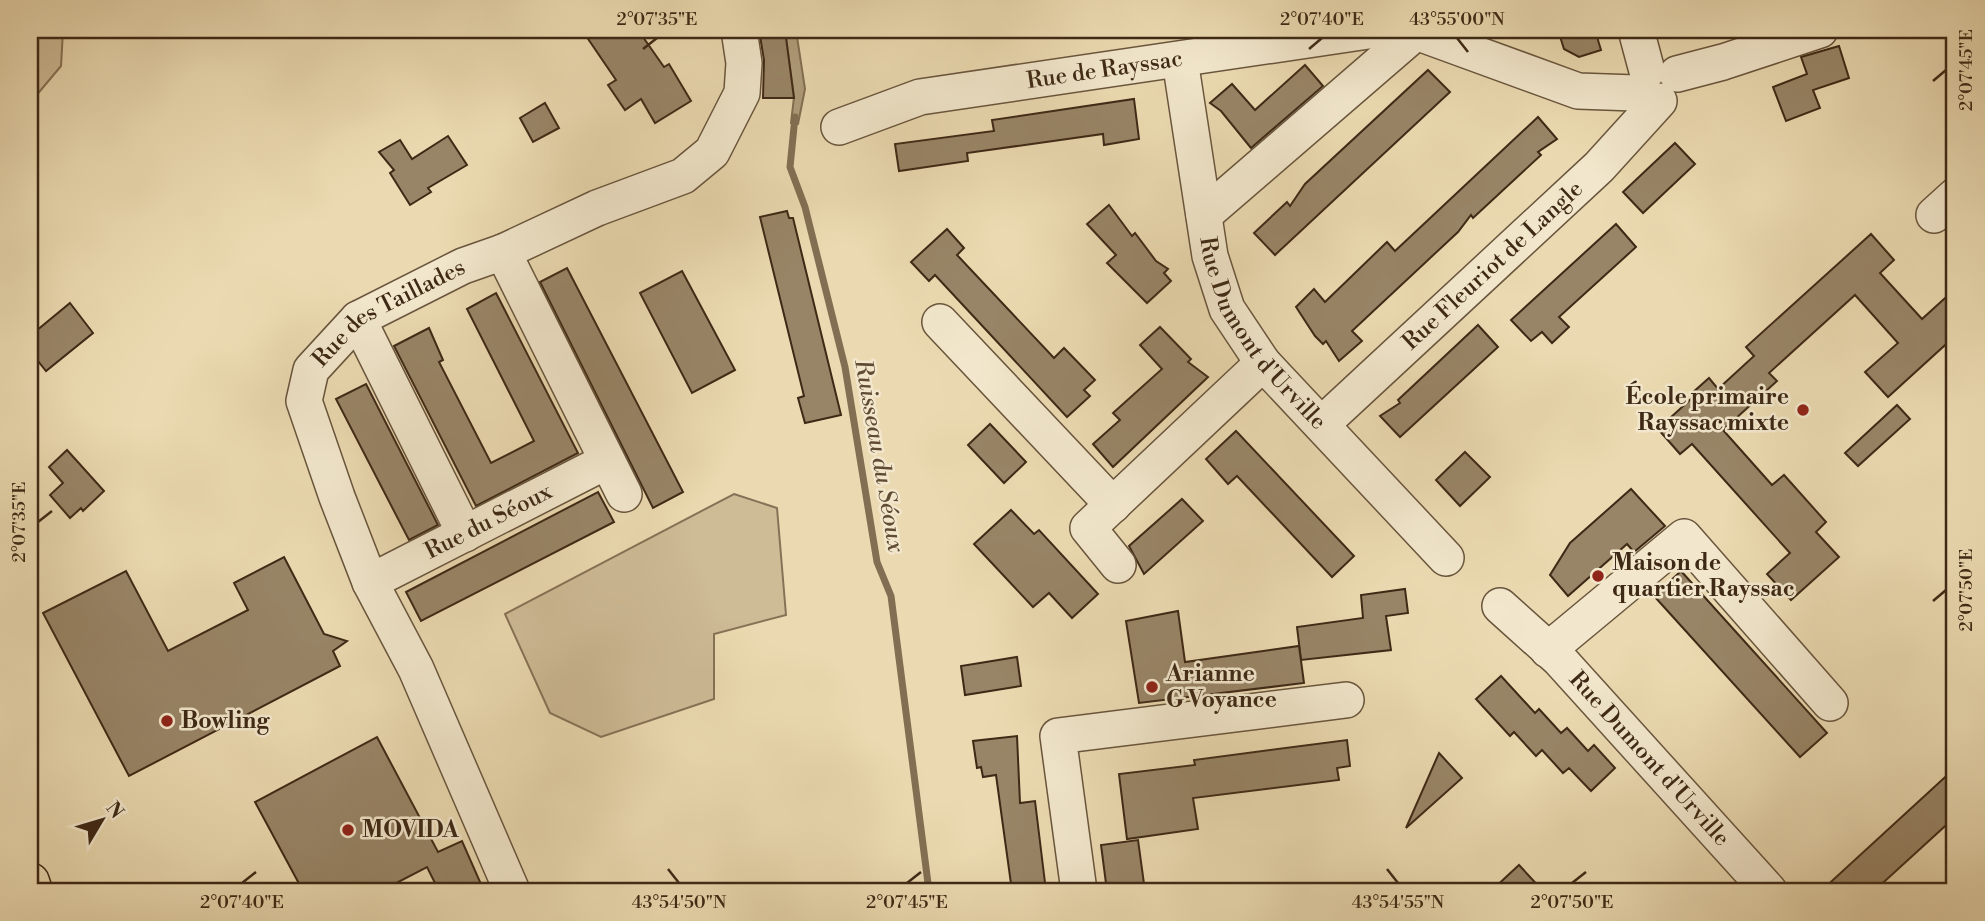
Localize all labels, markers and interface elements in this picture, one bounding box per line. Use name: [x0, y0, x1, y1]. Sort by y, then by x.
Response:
text: 2°07'35"E: [616, 8, 698, 31]
text: 2°07'40"E: [1280, 8, 1364, 31]
text: 43°55'00"N: [1409, 8, 1505, 31]
text: 2°07'45"E: [1955, 29, 1978, 111]
street label: Rue de Rayssac: [1025, 44, 1185, 95]
street label: Rue Fleuriot de Langle: [1397, 175, 1589, 356]
street label: Rue Dumont d'Urville: [1193, 235, 1332, 435]
street label: Rue des Taillades: [307, 253, 470, 373]
water label: Ruisseau du Séoux: [847, 356, 911, 555]
place label: École primaire Rayssac mixte: [1625, 380, 1789, 437]
marker: École primaire Rayssac mixte: [1795, 402, 1811, 418]
street label: Rue du Séoux: [420, 477, 557, 566]
text: 2°07'35"E: [8, 481, 31, 563]
text: 2°07'50"E: [1955, 548, 1978, 632]
place label: Maison de quartier Rayssac: [1612, 549, 1795, 603]
marker: Maison de quartier Rayssac: [1590, 568, 1606, 584]
place label: Arianne G Voyance: [1165, 660, 1277, 714]
street label: Rue Dumont d'Urville: [1563, 666, 1736, 852]
marker: Arianne G Voyance: [1144, 679, 1160, 695]
place label: Bowling: [181, 707, 270, 735]
marker: Bowling: [159, 713, 175, 729]
north arrow: [66, 785, 136, 855]
text: N: [101, 797, 129, 823]
place label: MOVIDA: [362, 816, 459, 844]
marker: MOVIDA: [340, 822, 356, 838]
text: 2°07'40"E: [200, 891, 284, 914]
text: 43°54'50"N: [632, 891, 727, 914]
text: 2°07'45"E: [866, 891, 948, 914]
text: 43°54'55"N: [1352, 891, 1445, 914]
text: 2°07'50"E: [1530, 891, 1614, 914]

